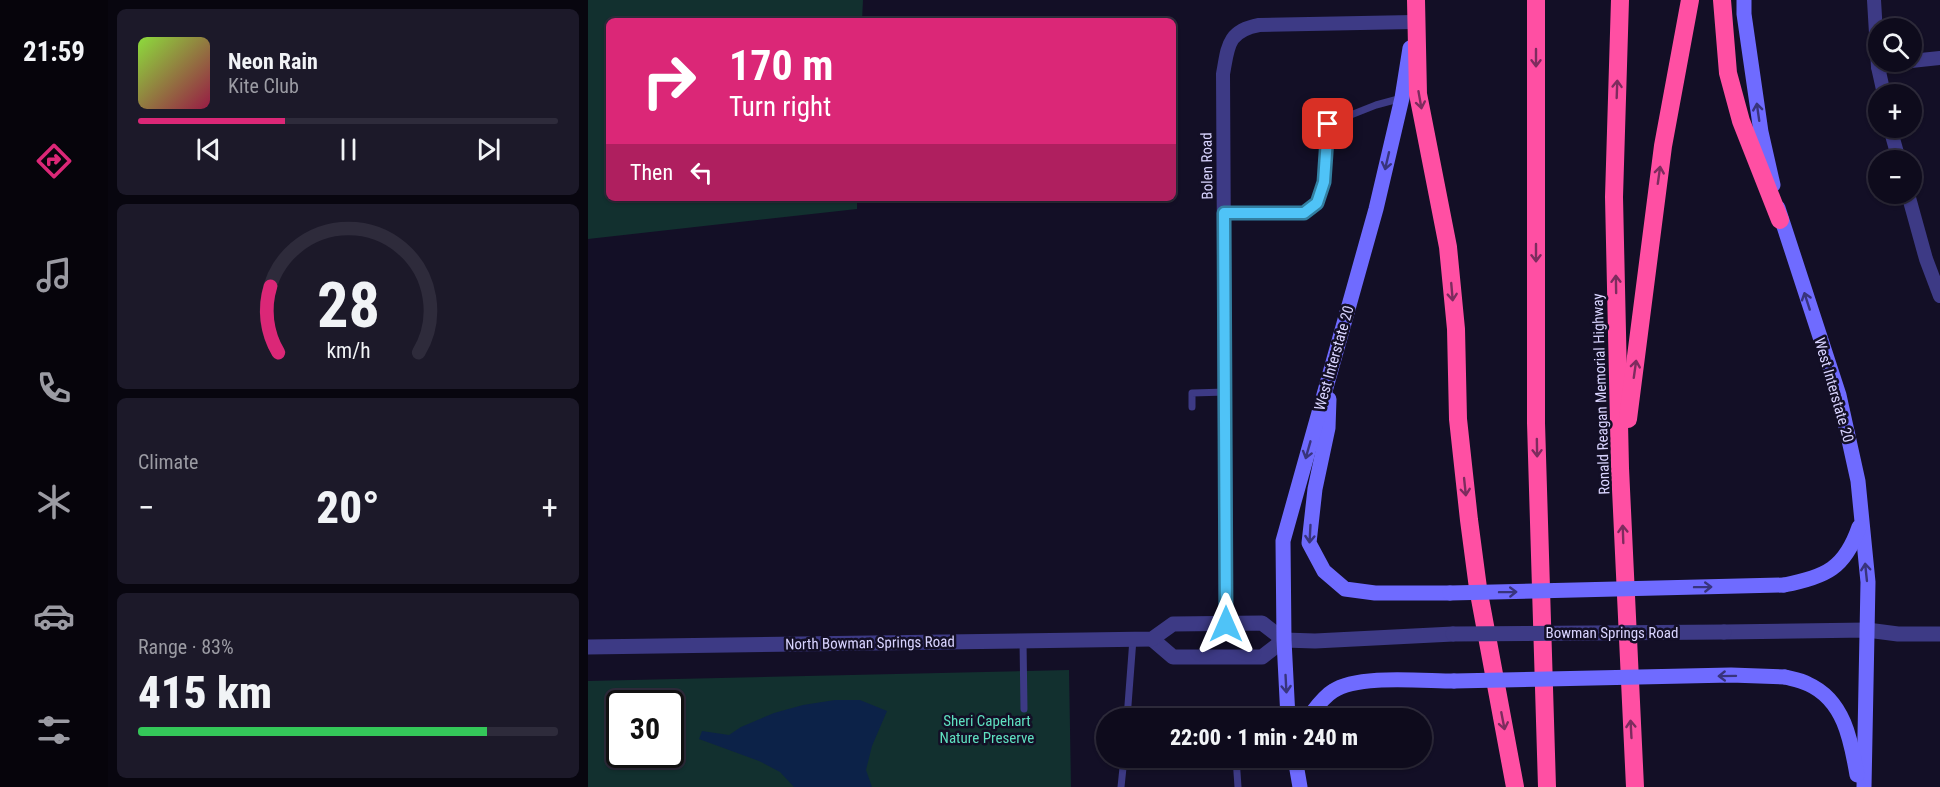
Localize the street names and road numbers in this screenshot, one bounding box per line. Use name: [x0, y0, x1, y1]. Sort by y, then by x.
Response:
street label: Bolen Road: [1197, 132, 1217, 200]
street label: Ronald Reagan Memorial Highway: [1588, 293, 1614, 495]
street label: West Interstate 20: [1310, 304, 1358, 412]
street label: West Interstate 20: [1810, 336, 1858, 444]
street label: Bowman Springs Road: [1546, 624, 1678, 642]
street label: North Bowman Springs Road: [785, 633, 955, 653]

